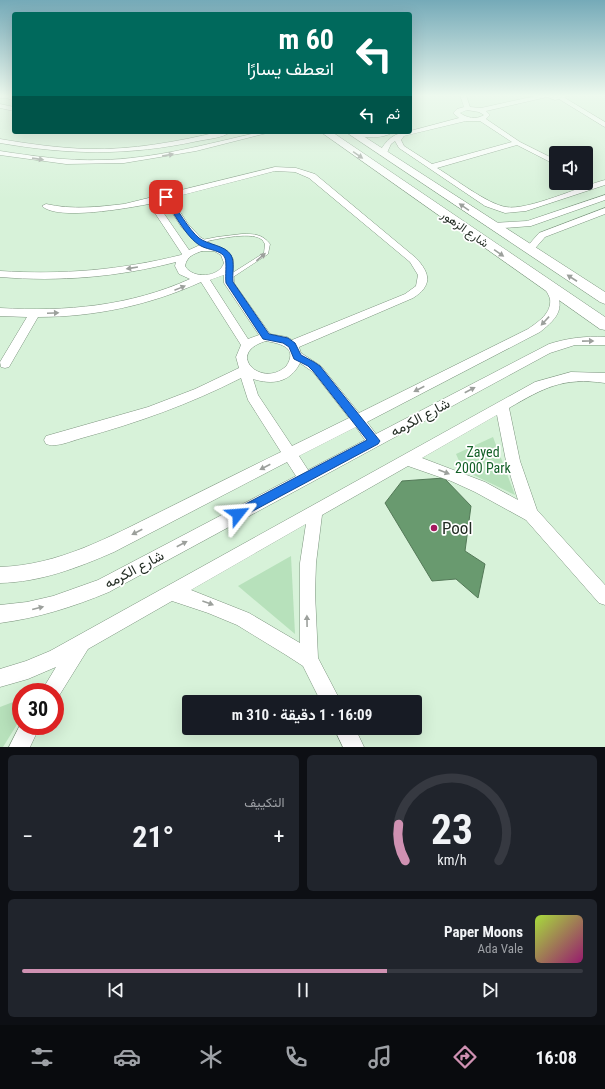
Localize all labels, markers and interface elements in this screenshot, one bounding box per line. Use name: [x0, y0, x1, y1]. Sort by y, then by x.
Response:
text: 60 m: [278, 23, 334, 56]
icon: left: [348, 28, 400, 80]
text: انعطف يسارًا: [247, 58, 334, 79]
icon: left: [356, 104, 378, 126]
text: ثم: [386, 105, 400, 123]
map controls: [549, 146, 593, 190]
button: sound: [549, 146, 593, 190]
one-way arrow: [353, 151, 363, 159]
one-way arrow: [162, 152, 174, 158]
one-way arrow: [32, 156, 45, 162]
pin: [149, 180, 183, 214]
icon: arrive: [155, 186, 177, 208]
one-way arrow: [458, 203, 470, 210]
street label: شارع الزهور: [437, 207, 491, 252]
one-way arrow: [494, 249, 505, 257]
one-way arrow: [256, 253, 267, 262]
one-way arrow: [126, 265, 138, 271]
one-way arrow: [567, 274, 578, 282]
one-way arrow: [174, 285, 185, 291]
one-way arrow: [47, 309, 59, 316]
one-way arrow: [540, 316, 550, 326]
one-way arrow: [582, 337, 594, 344]
one-way arrow: [413, 386, 424, 392]
one-way arrow: [464, 387, 476, 394]
street label: شارع الكرمه: [388, 395, 454, 442]
park label: Zayed 2000 Park: [455, 444, 512, 476]
one-way arrow: [259, 463, 271, 470]
one-way arrow: [438, 469, 450, 475]
position arrow: [217, 493, 259, 535]
place label: Pool: [442, 518, 472, 538]
marker: Pool: [429, 523, 439, 533]
one-way arrow: [131, 528, 142, 535]
one-way arrow: [176, 540, 188, 547]
street label: شارع الكرمه: [102, 547, 168, 594]
one-way arrow: [202, 601, 214, 607]
one-way arrow: [33, 605, 45, 611]
one-way arrow: [304, 614, 310, 627]
speed limit sign: 30: [12, 683, 64, 735]
text: 16:09 · 1 دقيقة · 310 m: [232, 706, 372, 724]
text: التكييف: [244, 795, 285, 810]
text: 23: [431, 805, 473, 854]
text: 21°: [132, 819, 174, 854]
text: −: [22, 824, 33, 849]
text: +: [274, 824, 284, 849]
text: km/h: [437, 852, 466, 868]
text: Paper Moons: [444, 923, 523, 941]
text: Ada Vale: [478, 941, 523, 956]
icon: previous: [105, 979, 127, 1001]
icon: pause: [292, 979, 314, 1001]
icon: next: [479, 979, 501, 1001]
icon: filters: [28, 1043, 56, 1071]
icon: car: [113, 1043, 141, 1071]
icon: climate: [197, 1043, 225, 1071]
icon: phone: [282, 1043, 310, 1071]
icon: music: [366, 1043, 394, 1071]
icon: directions: [451, 1043, 479, 1071]
text: 16:08: [535, 1047, 577, 1068]

